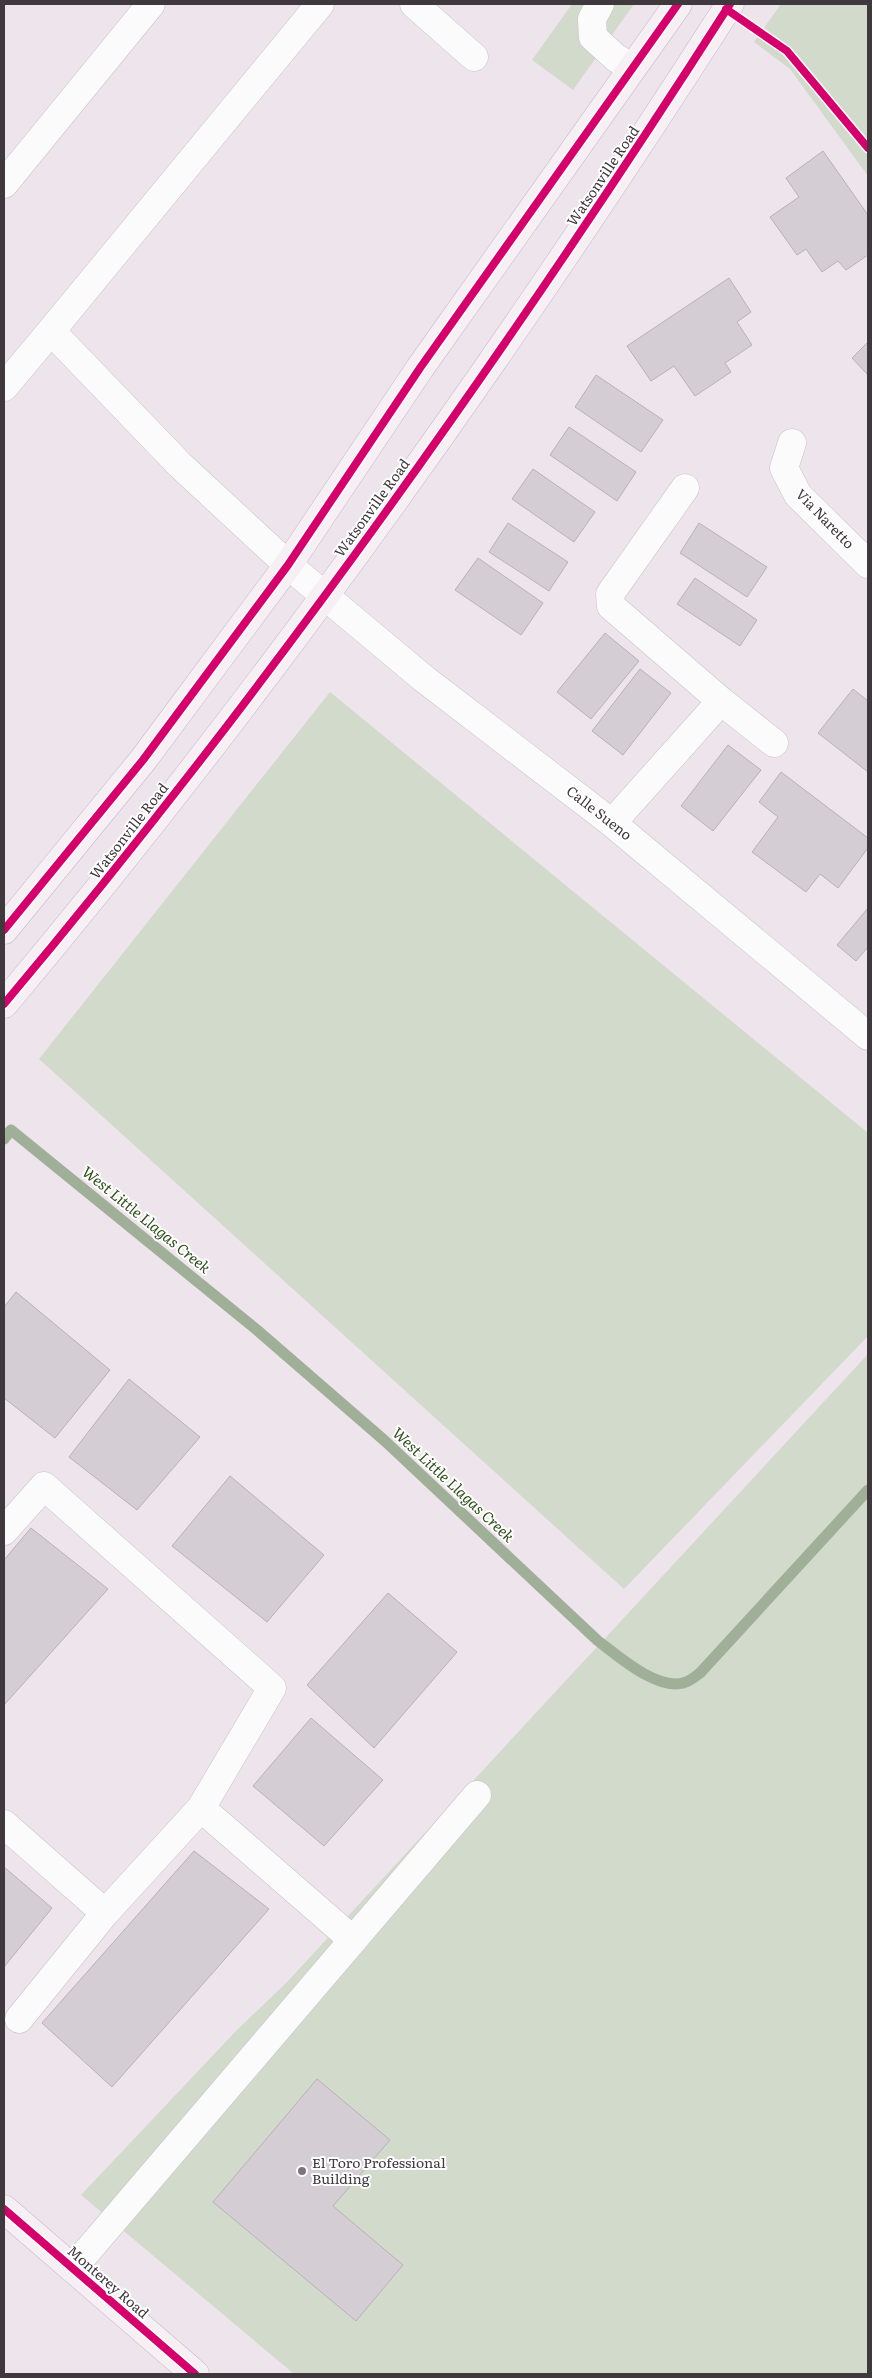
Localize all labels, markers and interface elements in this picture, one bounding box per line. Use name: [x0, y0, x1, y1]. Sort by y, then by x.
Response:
street label: Watsonville Road: [561, 121, 643, 229]
street label: Watsonville Road: [329, 454, 414, 561]
street label: Via Naretto: [792, 484, 859, 553]
street label: Watsonville Road: [84, 778, 172, 883]
street label: Calle Sueno: [563, 780, 637, 844]
water label: West Little Llagas Creek: [78, 1160, 217, 1278]
water label: West Little Llagas Creek: [388, 1421, 521, 1547]
place label: El Toro Professional Building: [312, 2152, 446, 2188]
marker: El Toro Professional Building: [296, 2165, 308, 2177]
street label: Monterey Road: [64, 2240, 154, 2322]

